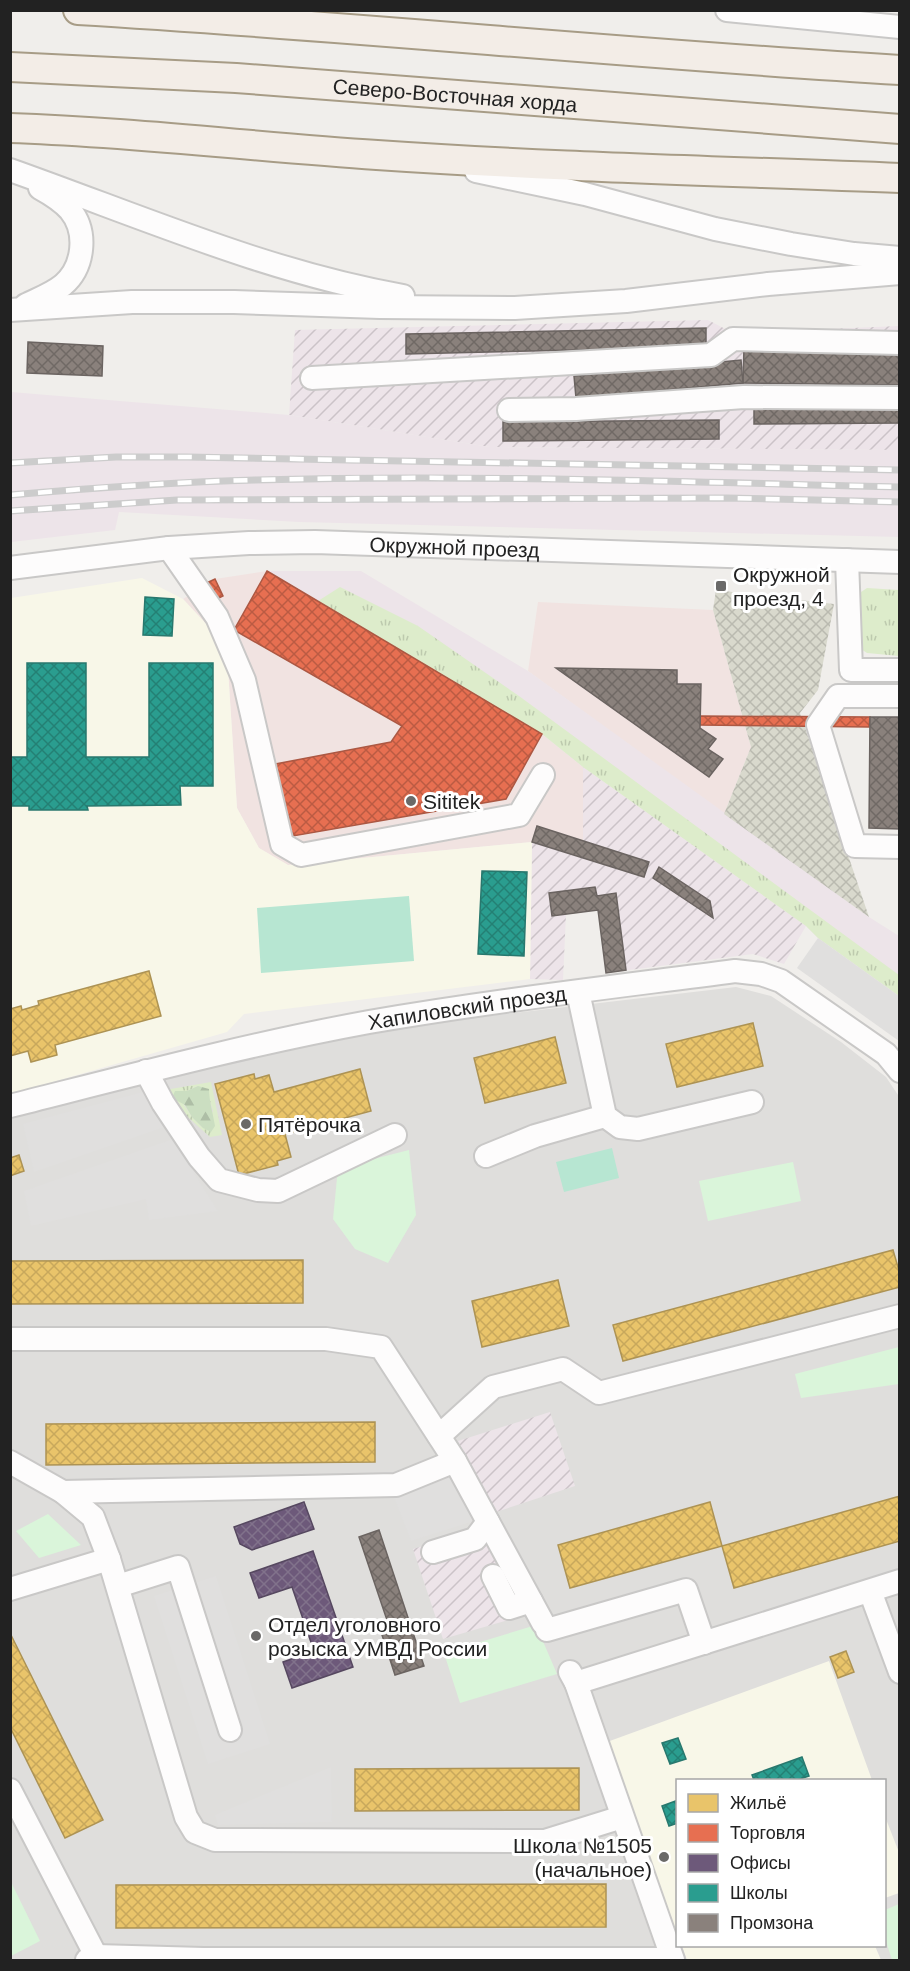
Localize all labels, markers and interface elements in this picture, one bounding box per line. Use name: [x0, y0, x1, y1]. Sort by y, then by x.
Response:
street label: Северо-Восточная хорда: [332, 74, 579, 116]
street label: Окружной проезд: [369, 532, 540, 561]
place label: Окружной проезд, 4: [733, 563, 830, 610]
marker: Окружной проезд, 4: [714, 579, 728, 593]
place label: Sititek: [423, 790, 481, 813]
marker: Sititek: [404, 794, 418, 808]
street label: Хапиловский проезд: [366, 981, 568, 1033]
place label: Пятёрочка: [258, 1113, 361, 1136]
marker: Пятёрочка: [239, 1117, 253, 1131]
place label: Отдел уголовного розыска УМВД России: [268, 1613, 487, 1660]
marker: Отдел уголовного розыска УМВД России: [249, 1629, 263, 1643]
legend: [676, 1779, 886, 1947]
text: Жильё: [730, 1793, 787, 1813]
text: Торговля: [730, 1823, 805, 1843]
place label: Школа №1505 (начальное): [513, 1834, 652, 1881]
marker: Школа №1505 (начальное): [657, 1850, 671, 1864]
text: Офисы: [730, 1853, 791, 1873]
text: Школы: [730, 1883, 788, 1903]
text: Промзона: [730, 1913, 814, 1933]

